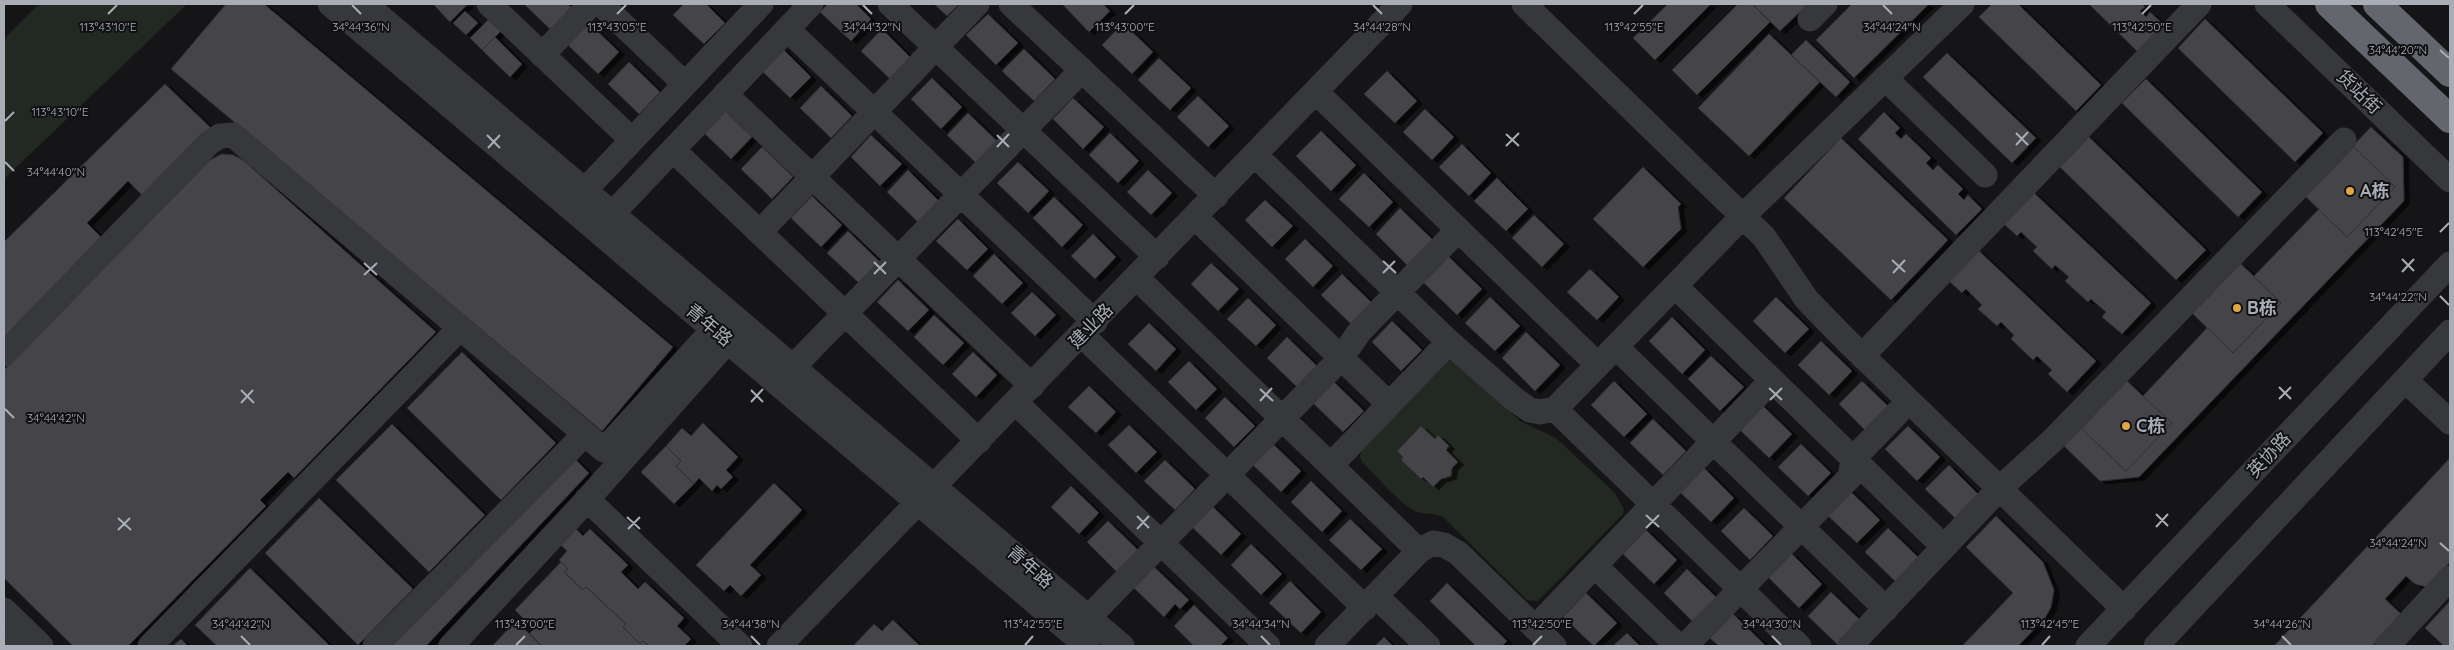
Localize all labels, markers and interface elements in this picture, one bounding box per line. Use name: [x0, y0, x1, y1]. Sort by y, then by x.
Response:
text: 113°43'10"E: [79, 19, 137, 34]
text: 34°44'36"N: [332, 19, 390, 34]
text: 113°43'05"E: [587, 19, 647, 34]
text: 34°44'32"N: [843, 19, 901, 34]
text: 113°43'00"E: [1095, 19, 1155, 34]
text: 34°44'28"N: [1353, 19, 1411, 34]
text: 113°42'55"E: [1605, 19, 1664, 34]
text: 34°44'24"N: [1863, 19, 1921, 34]
text: 113°42'50"E: [2112, 19, 2172, 34]
text: 34°44'20"N: [2369, 42, 2427, 57]
street label: 货站街: [2332, 65, 2387, 119]
text: 113°43'10"E: [31, 104, 89, 119]
text: 34°44'40"N: [27, 164, 85, 179]
place label: A栋: [2360, 179, 2390, 202]
marker: A栋: [2344, 185, 2356, 197]
text: 113°42'45"E: [2365, 224, 2424, 239]
text: 34°44'22"N: [2369, 289, 2427, 304]
place label: B栋: [2247, 296, 2277, 319]
street label: 青年路: [681, 298, 737, 351]
street label: 建业路: [1064, 298, 1118, 353]
marker: B栋: [2231, 302, 2243, 314]
text: 34°44'42"N: [27, 410, 85, 425]
place label: C栋: [2136, 414, 2165, 437]
marker: C栋: [2120, 420, 2132, 432]
street label: 英协路: [2242, 427, 2295, 482]
text: 34°44'24"N: [2369, 535, 2427, 550]
street label: 青年路: [1002, 540, 1058, 593]
text: 34°44'42"N: [212, 616, 270, 631]
text: 113°43'00"E: [495, 616, 555, 631]
text: 34°44'38"N: [722, 616, 780, 631]
text: 113°42'55"E: [1004, 616, 1063, 631]
text: 34°44'34"N: [1232, 616, 1290, 631]
text: 113°42'50"E: [1512, 616, 1572, 631]
text: 34°44'30"N: [1743, 616, 1801, 631]
text: 113°42'45"E: [2021, 616, 2080, 631]
text: 34°44'26"N: [2253, 616, 2311, 631]

